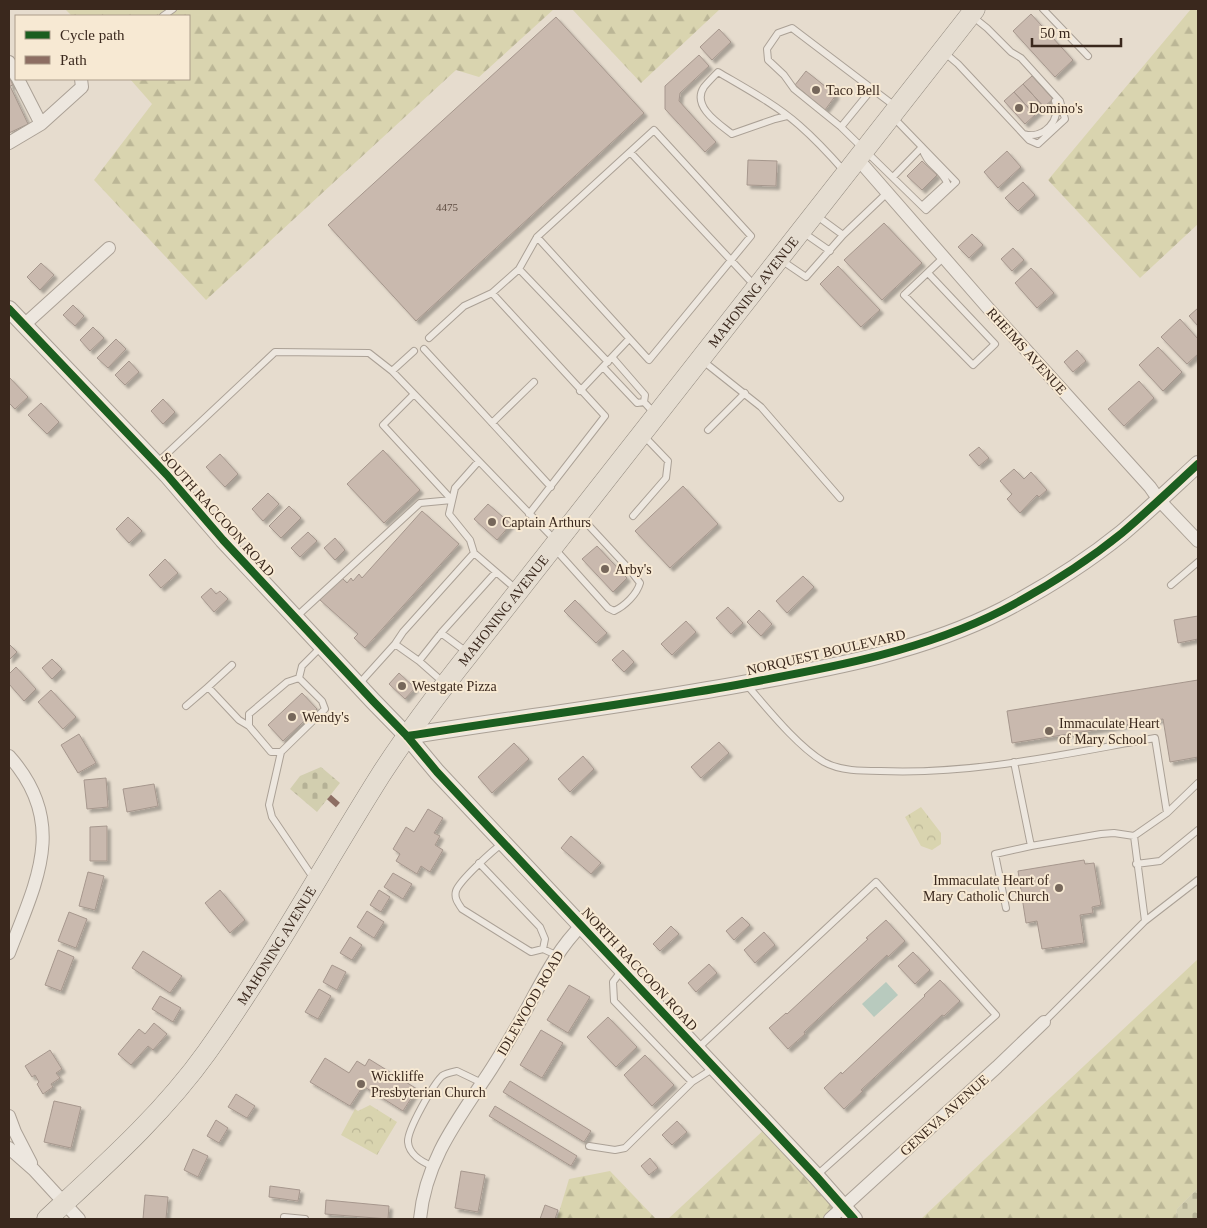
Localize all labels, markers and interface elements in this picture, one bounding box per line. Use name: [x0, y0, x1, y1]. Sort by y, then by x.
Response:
legend: [15, 15, 190, 80]
scale bar: [1032, 15, 1121, 47]
text: 50 m: [1040, 25, 1071, 41]
text: Cycle path: [60, 27, 125, 43]
text: Path: [60, 52, 87, 68]
place label: Taco Bell: [826, 83, 880, 98]
marker: Taco Bell: [810, 84, 822, 96]
place label: Domino's: [1029, 101, 1083, 116]
marker: Domino's: [1013, 102, 1025, 114]
house number: 4475: [436, 201, 459, 213]
street label: MAHONING AVENUE: [706, 234, 802, 350]
street label: RHEIMS AVENUE: [984, 305, 1069, 398]
street label: SOUTH RACCOON ROAD: [158, 449, 277, 579]
place label: Captain Arthurs: [502, 515, 591, 530]
marker: Captain Arthurs: [486, 516, 498, 528]
street label: MAHONING AVENUE: [456, 552, 552, 669]
place label: Arby's: [615, 562, 652, 577]
marker: Arby's: [599, 563, 611, 575]
street label: NORQUEST BOULEVARD: [745, 627, 907, 678]
place label: Westgate Pizza: [412, 679, 498, 694]
marker: Westgate Pizza: [396, 680, 408, 692]
place label: Wendy's: [302, 710, 349, 725]
marker: Wendy's: [286, 711, 298, 723]
place label: Immaculate Heart of Mary School: [1059, 716, 1160, 747]
marker: Immaculate Heart of Mary School: [1043, 725, 1055, 737]
place label: Immaculate Heart of Mary Catholic Church: [923, 873, 1049, 904]
marker: Immaculate Heart of Mary Catholic Church: [1053, 882, 1065, 894]
street label: MAHONING AVENUE: [235, 884, 319, 1008]
street label: NORTH RACCOON ROAD: [579, 905, 701, 1034]
street label: IDLEWOOD ROAD: [494, 948, 567, 1058]
place label: Wickliffe Presbyterian Church: [371, 1069, 486, 1100]
street label: GENEVA AVENUE: [897, 1072, 992, 1159]
marker: Wickliffe Presbyterian Church: [355, 1078, 367, 1090]

